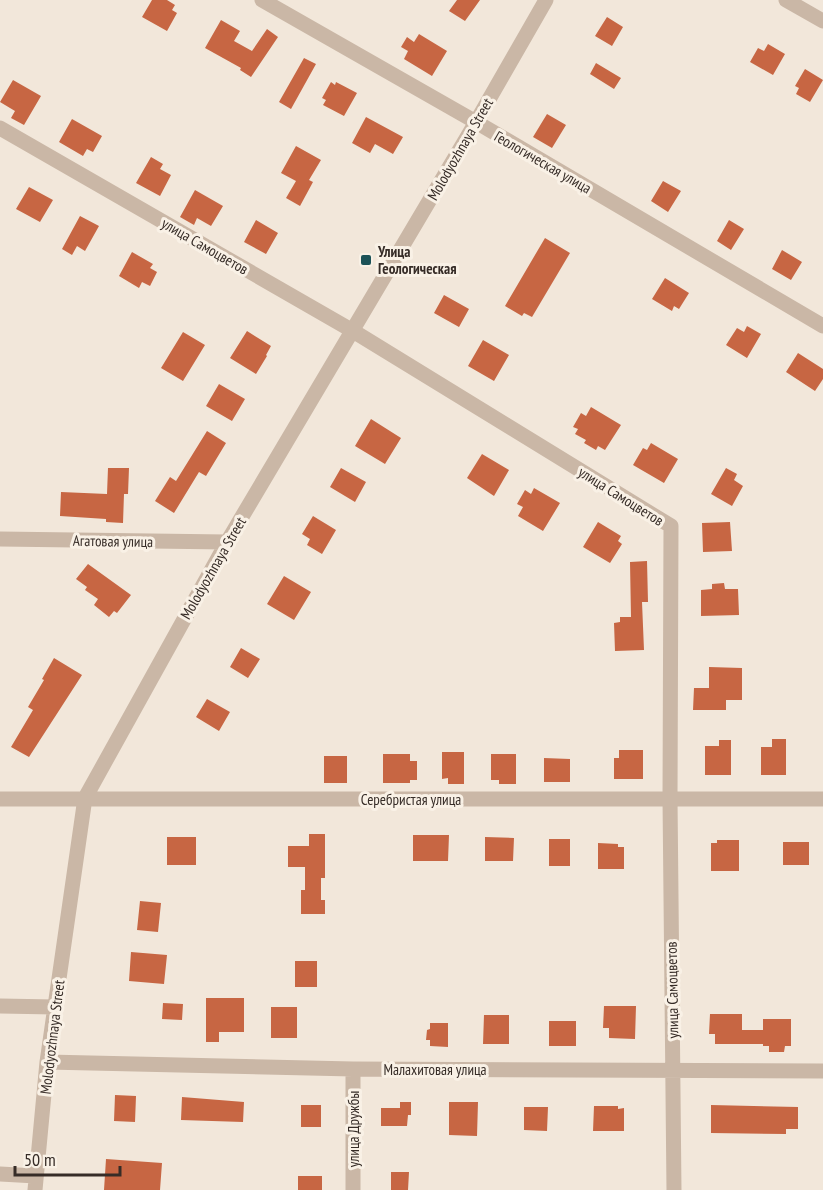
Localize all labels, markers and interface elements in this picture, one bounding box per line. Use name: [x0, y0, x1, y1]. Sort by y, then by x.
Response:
street label: Molodyozhnaya Street: [423, 94, 497, 204]
street label: Геологическая улица: [491, 127, 595, 197]
street label: улица Самоцветов: [158, 213, 252, 279]
place label: Улица Геологическая: [377, 242, 456, 278]
marker: Улица Геологическая: [359, 253, 373, 267]
street label: улица Самоцветов: [575, 462, 667, 530]
street label: Molodyozhnaya Street: [176, 513, 250, 623]
street label: Агатовая улица: [73, 531, 153, 551]
street label: Серебристая улица: [361, 790, 461, 809]
street label: улица Самоцветов: [662, 941, 682, 1039]
street label: Molodyozhnaya Street: [36, 979, 68, 1095]
street label: Малахитовая улица: [383, 1060, 487, 1079]
street label: улица Дружбы: [344, 1091, 363, 1167]
scale bar: [15, 1139, 120, 1177]
text: 50 m: [24, 1148, 56, 1171]

